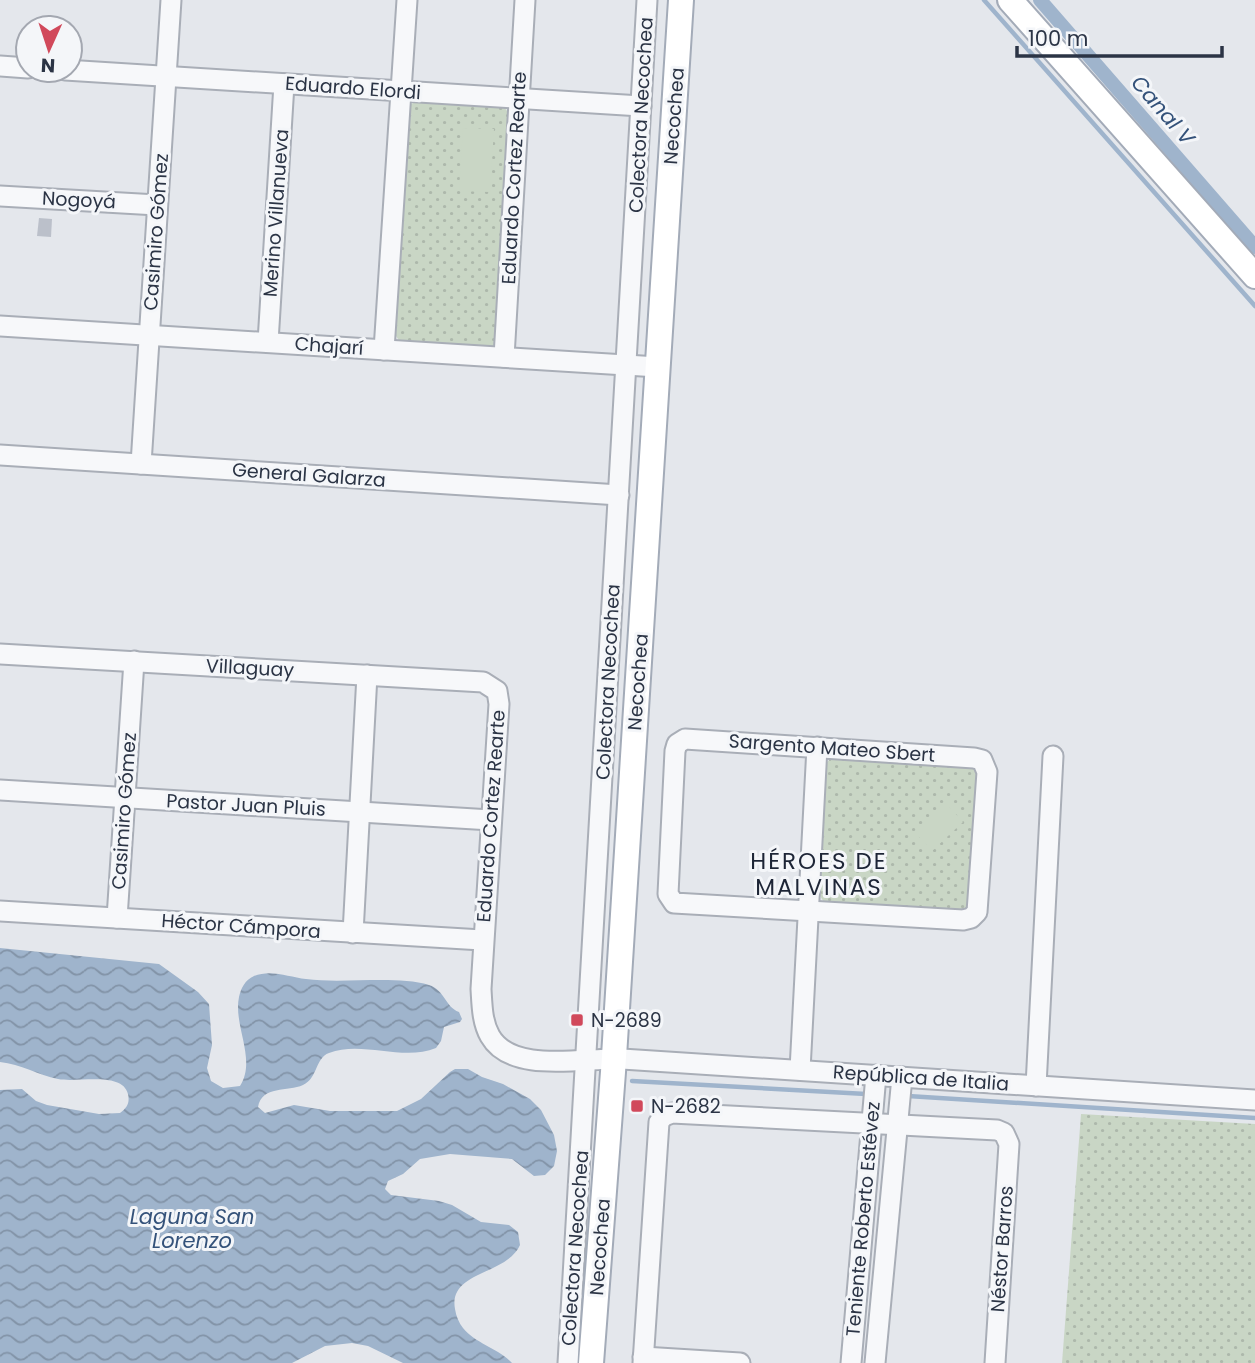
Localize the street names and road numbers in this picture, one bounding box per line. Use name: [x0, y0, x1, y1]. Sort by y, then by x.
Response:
street label: Colectora Necochea: [622, 16, 660, 214]
street label: Necochea: [657, 67, 691, 165]
street label: Eduardo Elordi: [284, 70, 422, 106]
street label: Eduardo Cortez Rearte: [495, 71, 533, 285]
street label: Merino Villanueva: [257, 128, 295, 298]
street label: Casimiro Gómez: [137, 152, 175, 312]
street label: Nogoyá: [41, 185, 117, 215]
street label: Chajarí: [294, 330, 365, 362]
street label: General Galarza: [231, 456, 387, 494]
street label: Colectora Necochea: [589, 583, 627, 781]
street label: Necochea: [621, 633, 655, 731]
street label: Villaguay: [205, 652, 295, 684]
street label: Eduardo Cortez Rearte: [470, 709, 512, 923]
street label: Sargento Mateo Sbert: [728, 727, 936, 769]
street label: Casimiro Gómez: [105, 731, 143, 891]
street label: Pastor Juan Pluis: [166, 787, 326, 823]
street label: Héctor Cámpora: [160, 907, 322, 945]
street label: República de Italia: [832, 1058, 1010, 1098]
street label: Teniente Roberto Estévez: [839, 1100, 887, 1338]
street label: Colectora Necochea: [555, 1149, 595, 1347]
street label: Néstor Barros: [984, 1185, 1020, 1313]
street label: Necochea: [583, 1198, 617, 1296]

